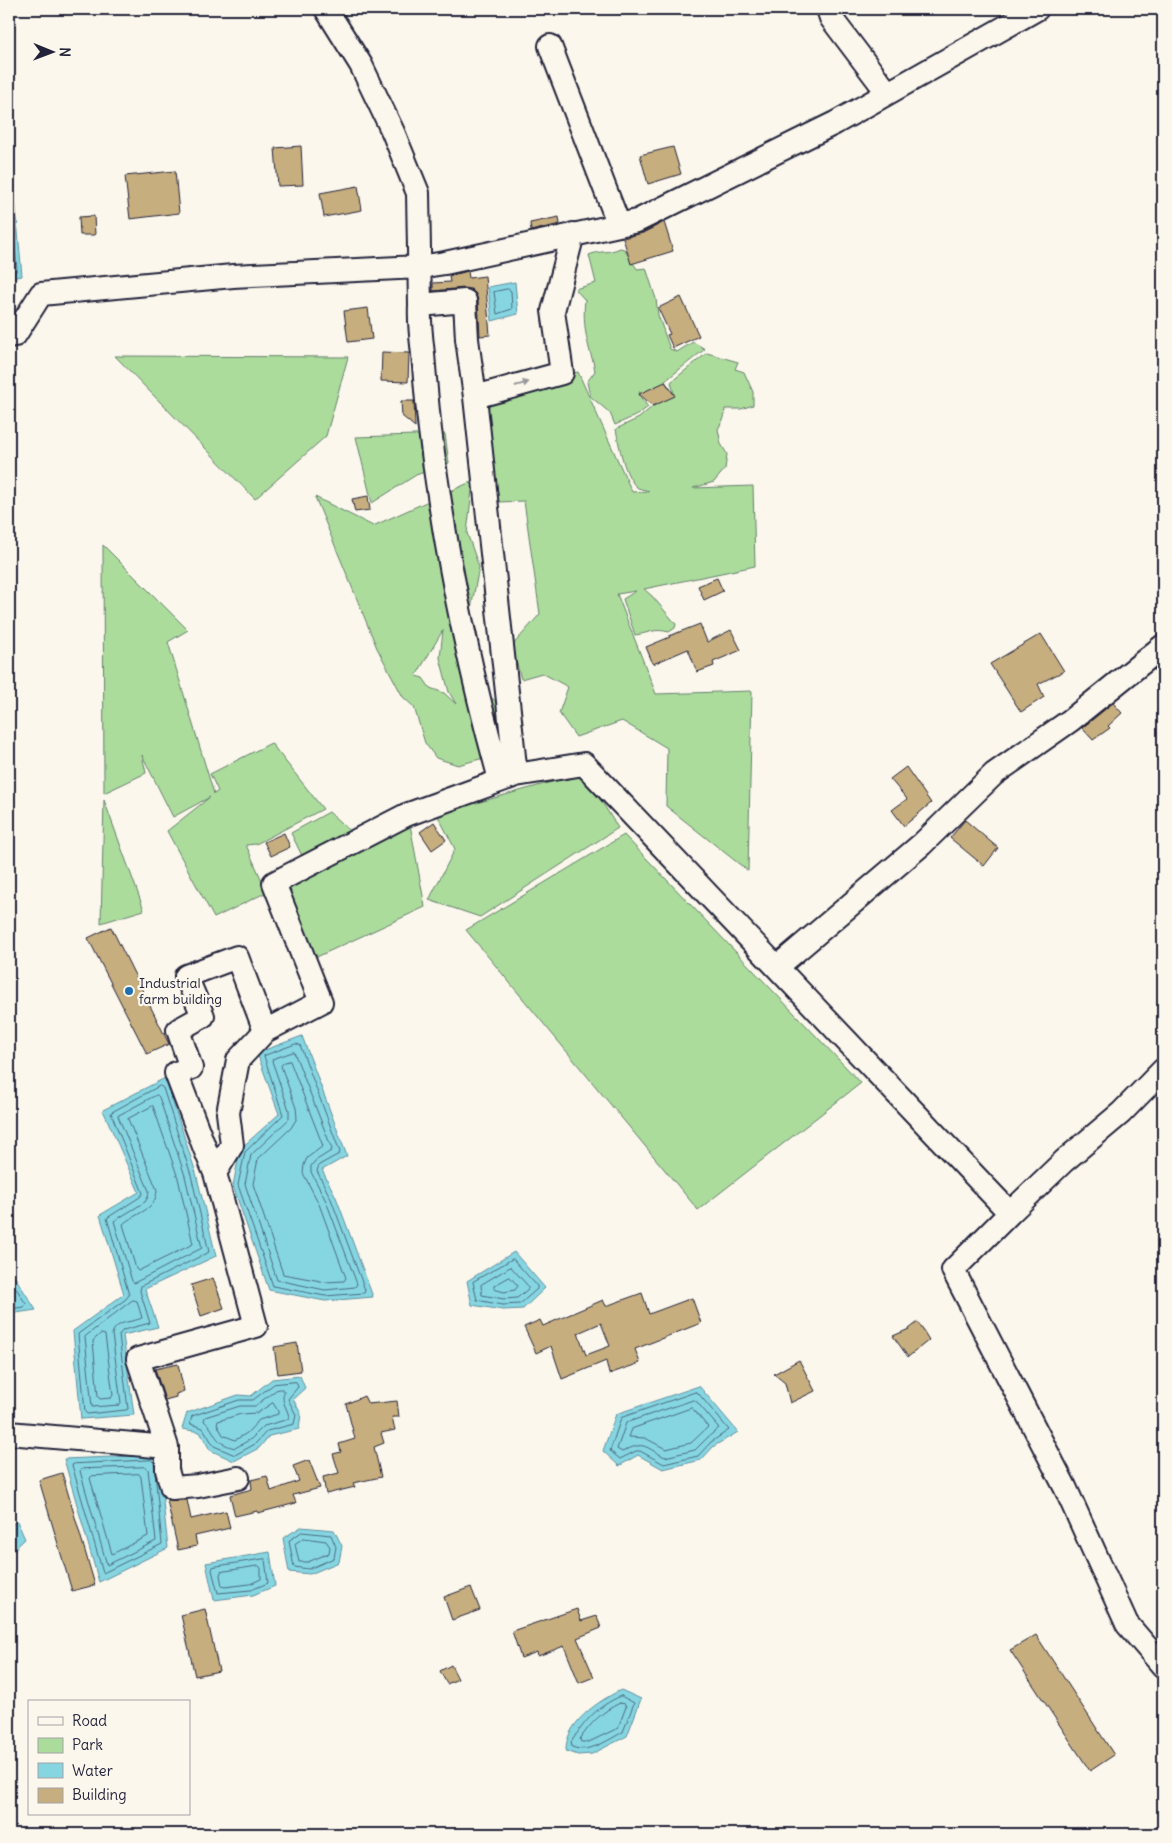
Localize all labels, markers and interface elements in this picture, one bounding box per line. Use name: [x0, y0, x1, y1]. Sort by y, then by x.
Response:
north arrow: [28, 28, 78, 78]
text: N: [56, 47, 74, 57]
one-way arrow: [515, 379, 530, 387]
place label: Industrial farm building: [139, 974, 222, 1008]
marker: Industrial farm building: [123, 985, 135, 997]
legend: [28, 1700, 190, 1816]
text: Road: [72, 1711, 107, 1730]
text: Park: [72, 1735, 103, 1754]
text: Water: [72, 1761, 113, 1780]
text: Building: [72, 1785, 127, 1804]

